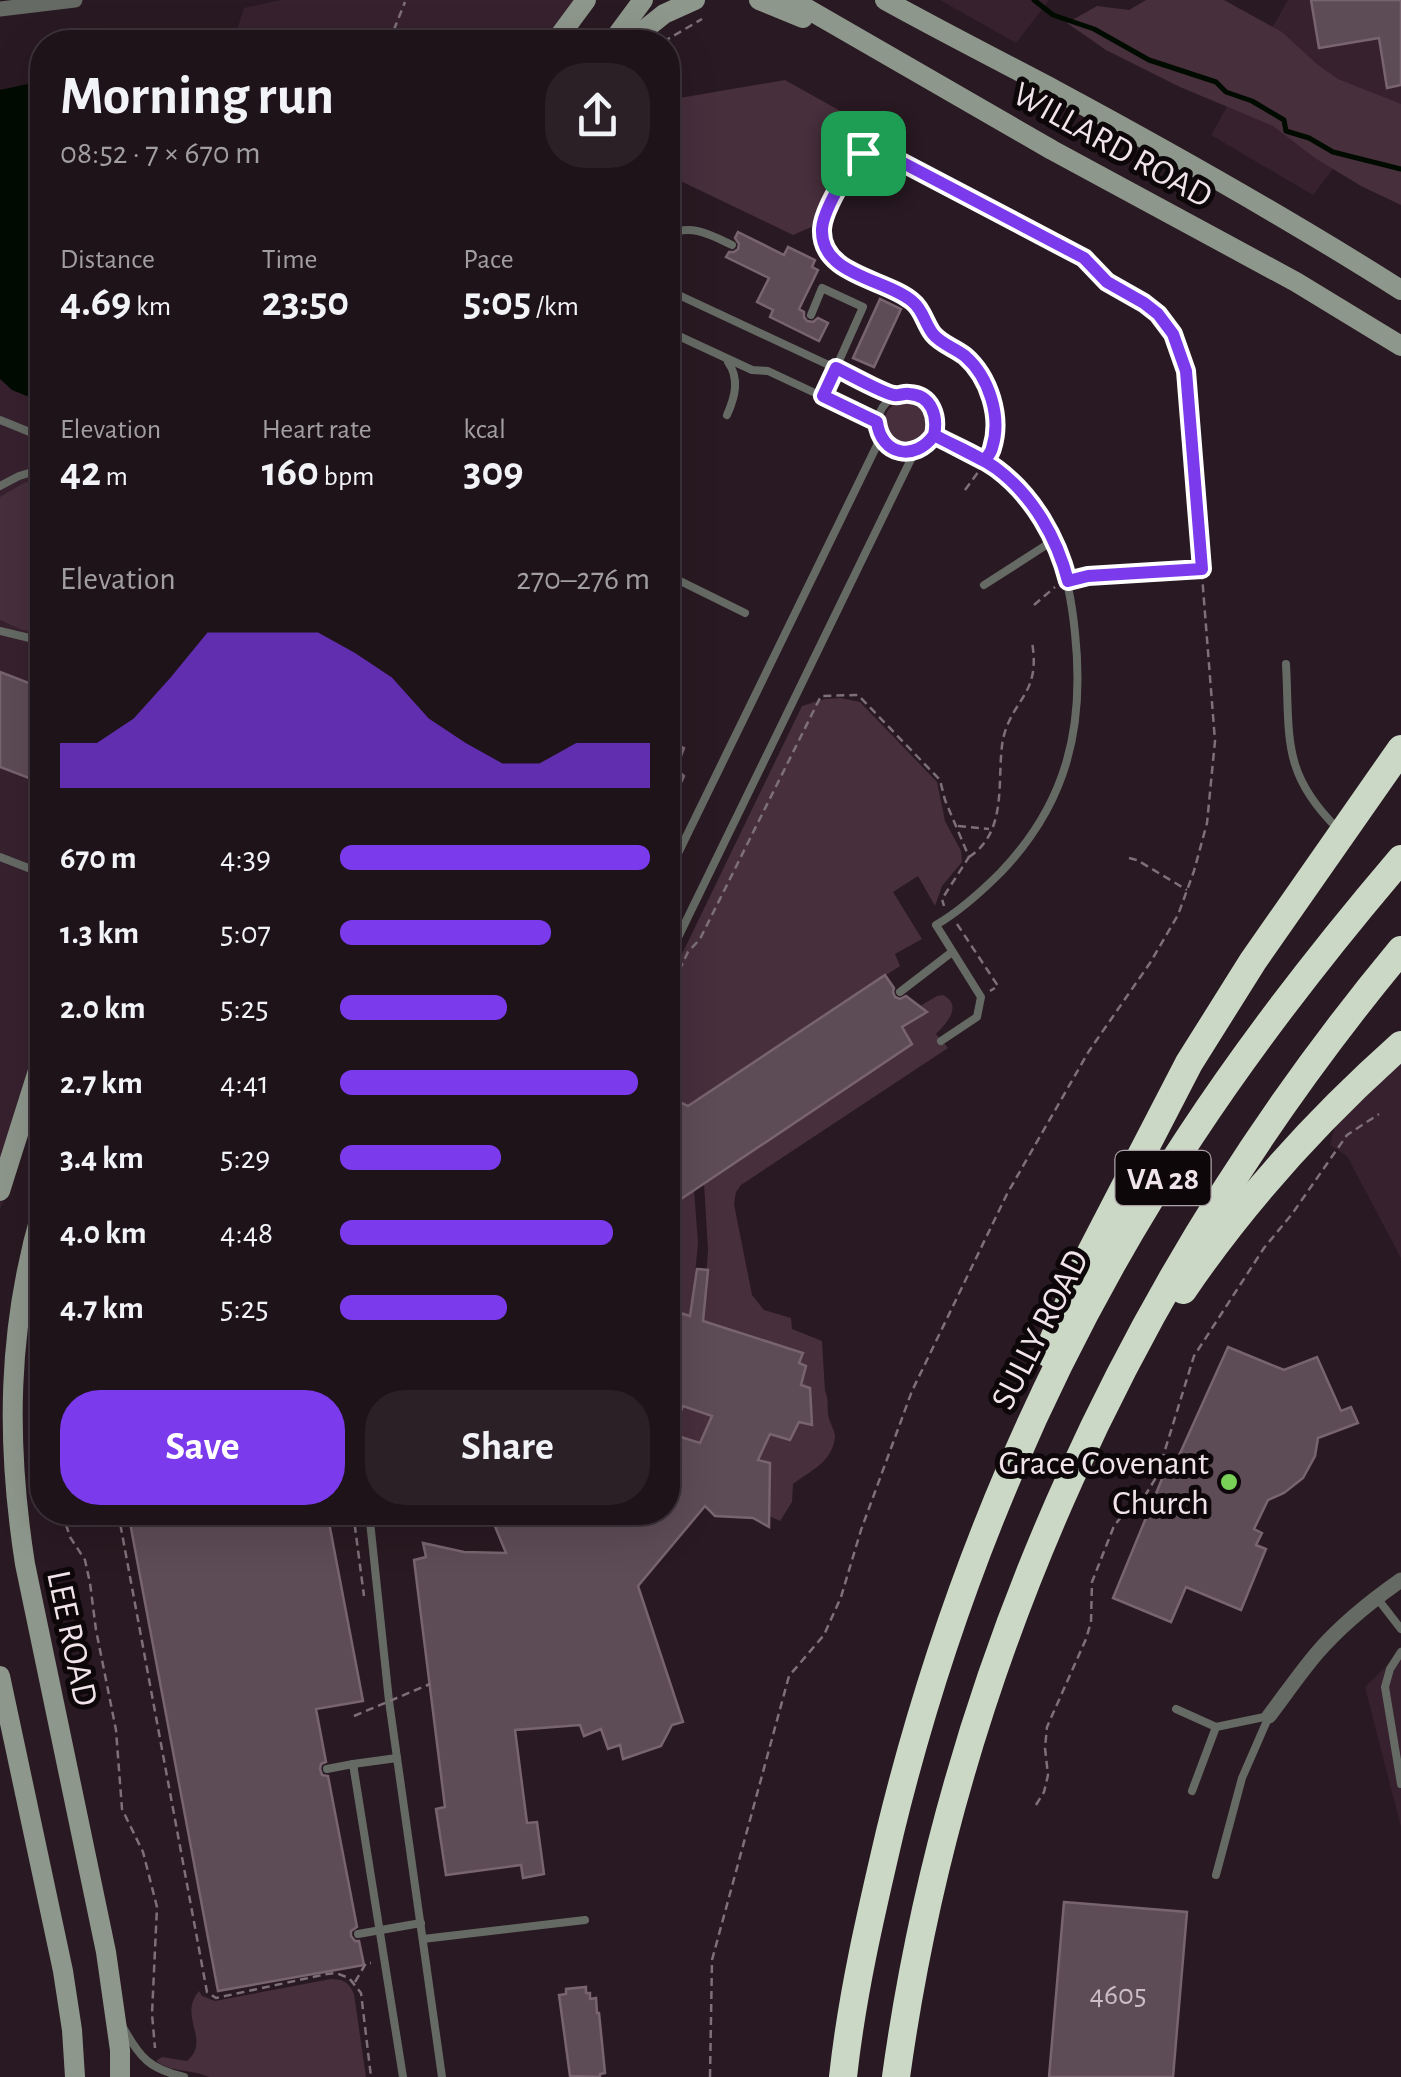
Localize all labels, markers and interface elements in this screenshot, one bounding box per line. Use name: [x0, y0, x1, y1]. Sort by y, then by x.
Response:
button: share: [545, 63, 650, 168]
text: Morning run: [60, 69, 334, 124]
street label: WILLARD ROAD: [1007, 76, 1218, 214]
pin: [821, 111, 906, 196]
icon: arrive: [836, 126, 891, 181]
text: 08:52 · 7 × 670 m: [60, 137, 261, 169]
text: Distance: [60, 246, 155, 274]
text: Time: [262, 246, 317, 274]
text: Pace: [463, 246, 514, 274]
text: 4.69: [60, 281, 131, 323]
text: 23:50: [262, 281, 349, 323]
text: 5:05: [463, 281, 531, 323]
text: km: [131, 293, 171, 321]
text: /km: [531, 293, 579, 321]
text: Elevation: [60, 416, 161, 444]
text: Heart rate: [262, 416, 372, 444]
text: kcal: [463, 416, 506, 444]
text: 42: [60, 451, 101, 493]
text: 160: [262, 451, 319, 493]
text: 309: [463, 451, 524, 493]
text: m: [101, 463, 128, 491]
text: bpm: [319, 463, 374, 491]
text: Elevation: [60, 563, 176, 595]
text: 270–276 m: [516, 563, 650, 595]
text: 670 m: [60, 842, 137, 874]
text: 4:39: [220, 842, 271, 874]
text: 1.3 km: [60, 917, 139, 949]
text: 5:07: [220, 917, 271, 949]
text: 2.0 km: [60, 992, 146, 1024]
text: 5:25: [220, 992, 269, 1024]
text: 2.7 km: [60, 1067, 143, 1099]
text: 4:41: [220, 1067, 269, 1099]
text: 3.4 km: [60, 1142, 144, 1174]
text: 5:29: [220, 1142, 270, 1174]
road number: VA 28: [1116, 1151, 1210, 1205]
text: 4.0 km: [60, 1217, 147, 1249]
text: 4:48: [220, 1217, 273, 1249]
street label: SULLY ROAD: [985, 1244, 1095, 1415]
text: 4.7 km: [60, 1292, 144, 1324]
text: 5:25: [220, 1292, 269, 1324]
button: Save: [60, 1390, 345, 1505]
button: Share: [365, 1390, 650, 1505]
place label: Grace Covenant Church: [998, 1446, 1209, 1521]
marker: Grace Covenant Church: [1218, 1471, 1240, 1493]
street label: LEE ROAD: [40, 1567, 103, 1709]
house number: 4605: [1090, 1980, 1146, 2010]

